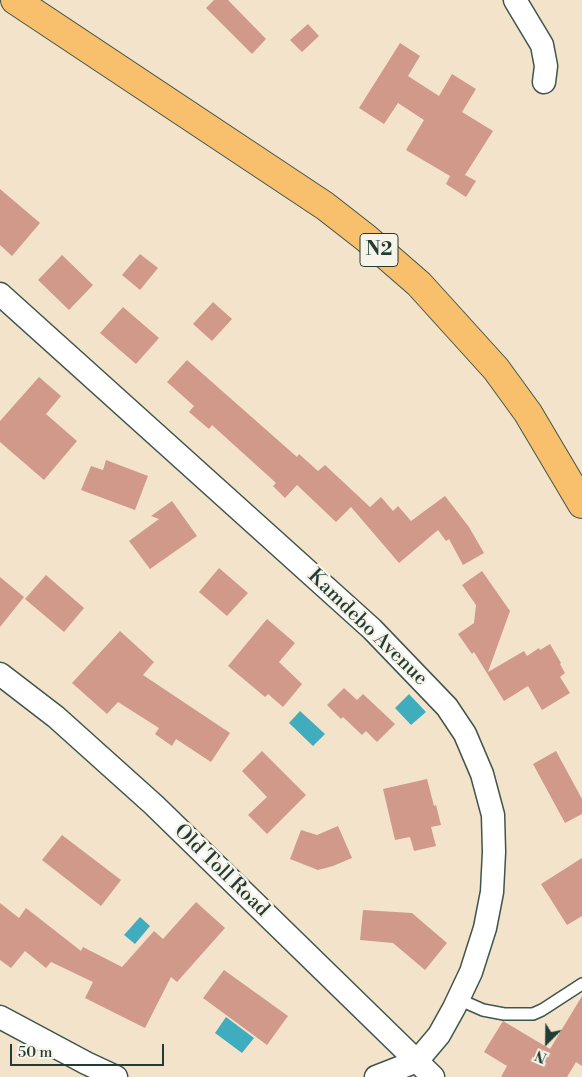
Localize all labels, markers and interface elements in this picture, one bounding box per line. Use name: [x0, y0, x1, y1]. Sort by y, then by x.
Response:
road number: N2: [360, 234, 398, 266]
street label: Kamdebo Avenue: [302, 565, 432, 691]
street label: Old Toll Road: [168, 820, 274, 922]
north arrow: [522, 1017, 572, 1067]
scale bar: [12, 1034, 166, 1066]
text: 50 m: [18, 1043, 52, 1062]
text: N: [533, 1045, 550, 1066]

